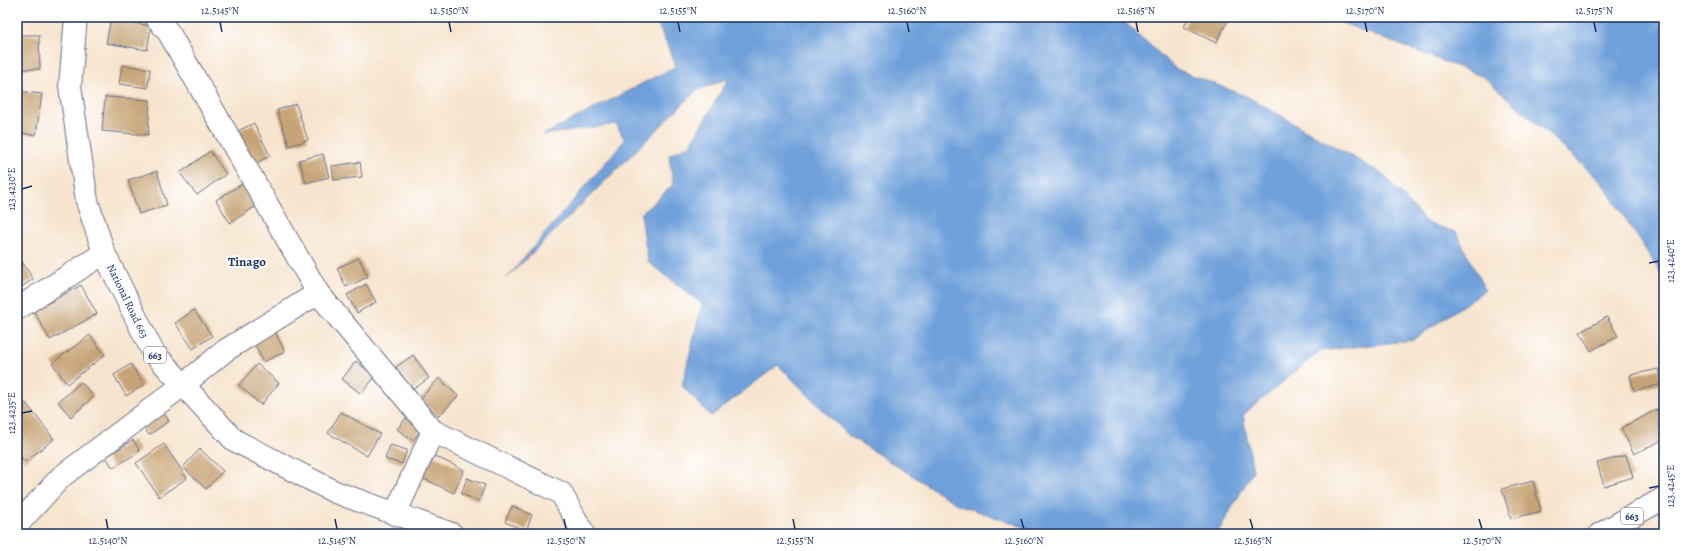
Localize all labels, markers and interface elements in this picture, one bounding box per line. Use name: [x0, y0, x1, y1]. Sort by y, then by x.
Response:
text: 12.5145°N: [201, 4, 239, 17]
text: 12.5150°N: [430, 4, 468, 17]
text: 12.5155°N: [659, 4, 697, 17]
text: 12.5160°N: [887, 4, 927, 17]
text: 12.5165°N: [1117, 4, 1155, 17]
text: 12.5170°N: [1346, 4, 1384, 17]
text: 12.5175°N: [1575, 4, 1613, 17]
text: 123.4230°E: [5, 167, 18, 211]
text: 123.4240°E: [1664, 239, 1677, 283]
district label: Tinago: [228, 253, 266, 270]
street label: National Road 663: [103, 262, 152, 341]
road number: 663: [144, 347, 166, 363]
text: 123.4235°E: [5, 392, 18, 434]
text: 123.4245°E: [1664, 465, 1677, 507]
road number: 663: [1621, 508, 1643, 524]
text: 12.5140°N: [88, 534, 128, 547]
text: 12.5145°N: [318, 534, 356, 547]
text: 12.5150°N: [547, 534, 585, 547]
text: 12.5155°N: [776, 534, 814, 547]
text: 12.5160°N: [1004, 534, 1044, 547]
text: 12.5165°N: [1234, 534, 1272, 547]
text: 12.5170°N: [1463, 534, 1501, 547]

